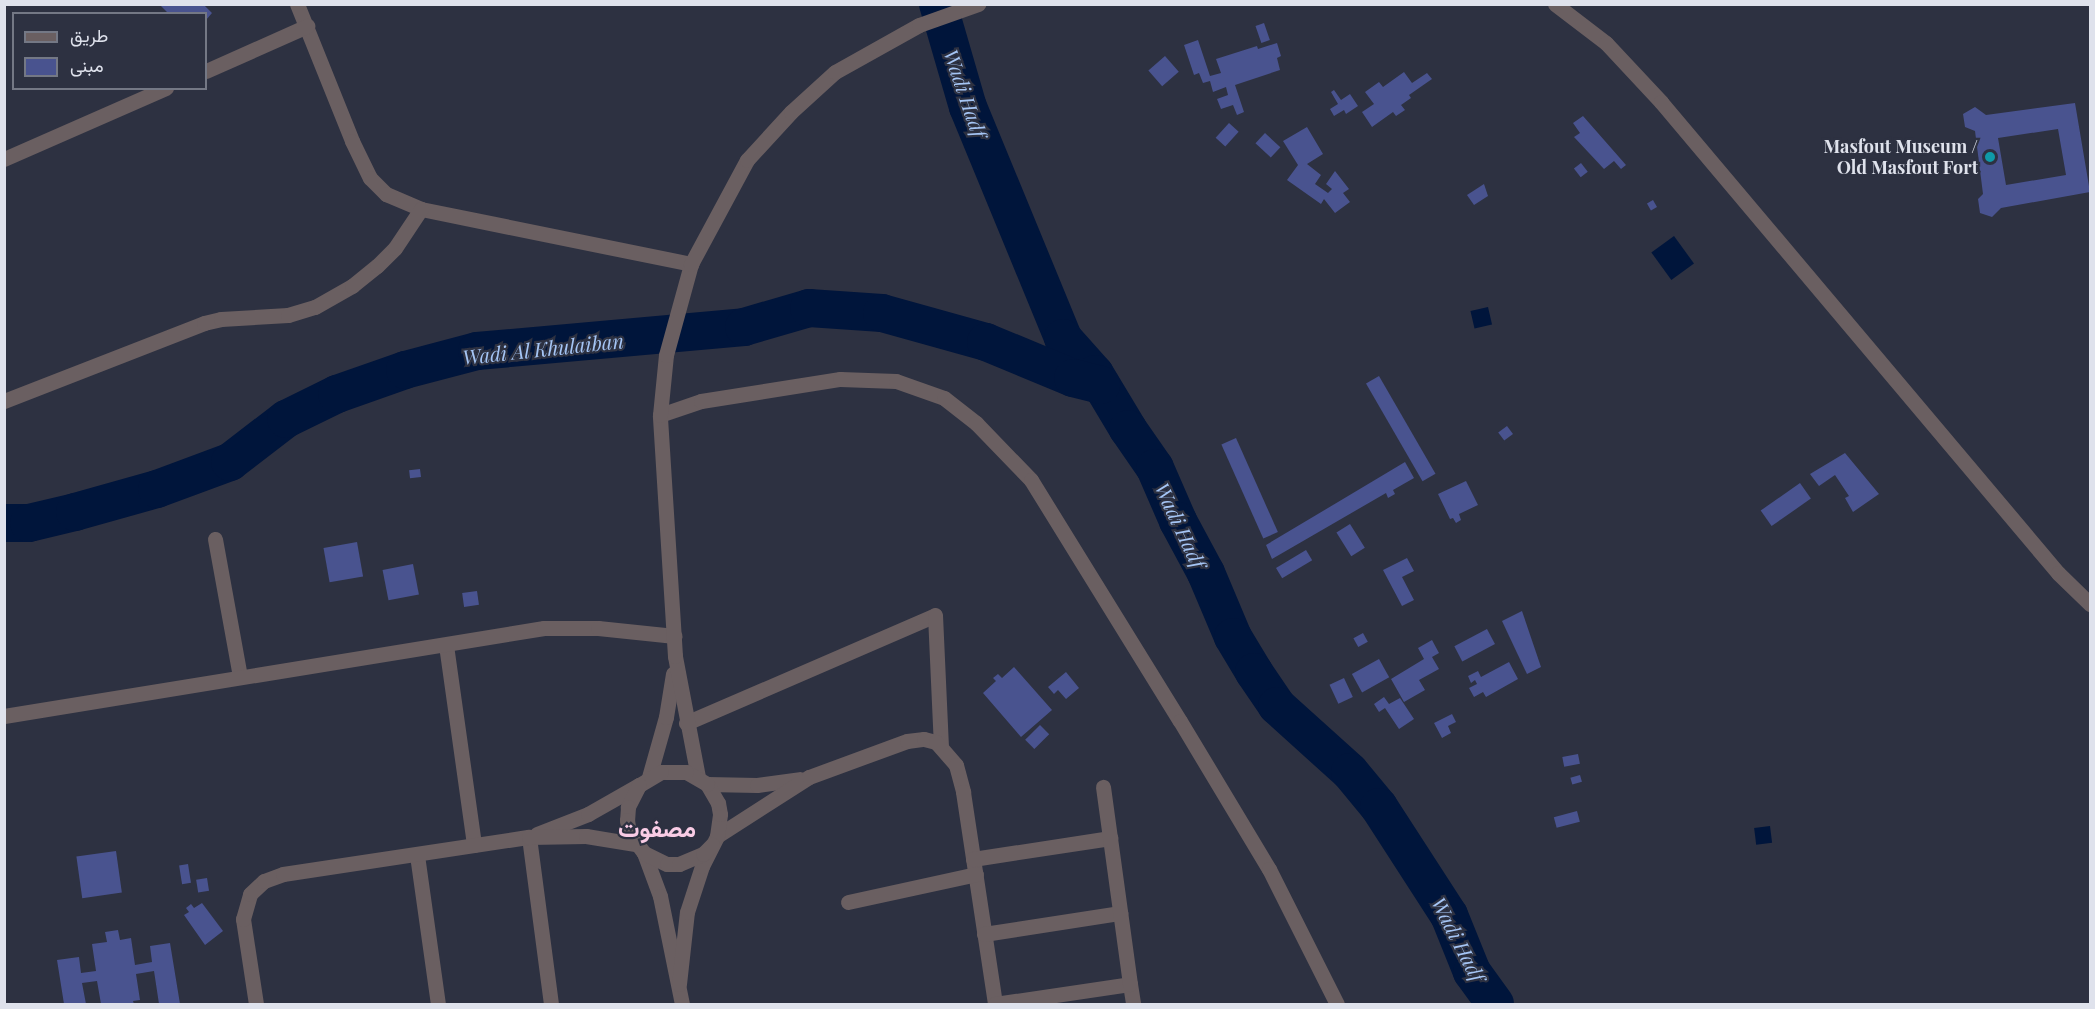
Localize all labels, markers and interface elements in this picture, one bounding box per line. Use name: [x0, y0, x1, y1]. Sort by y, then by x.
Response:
legend: [12, 12, 207, 90]
text: طريق: [70, 23, 108, 47]
water label: Wadi Hadf: [940, 46, 992, 140]
text: مبنى: [70, 53, 104, 77]
place label: Masfout Museum / Old Masfout Fort: [1823, 136, 1978, 178]
marker: Masfout Museum / Old Masfout Fort: [1983, 150, 1997, 164]
water label: Wadi Al Khulaiban: [461, 328, 625, 368]
water label: Wadi Hadf: [1151, 478, 1211, 572]
district label: مصفوت: [618, 814, 696, 842]
water label: Wadi Hadf: [1427, 893, 1491, 985]

